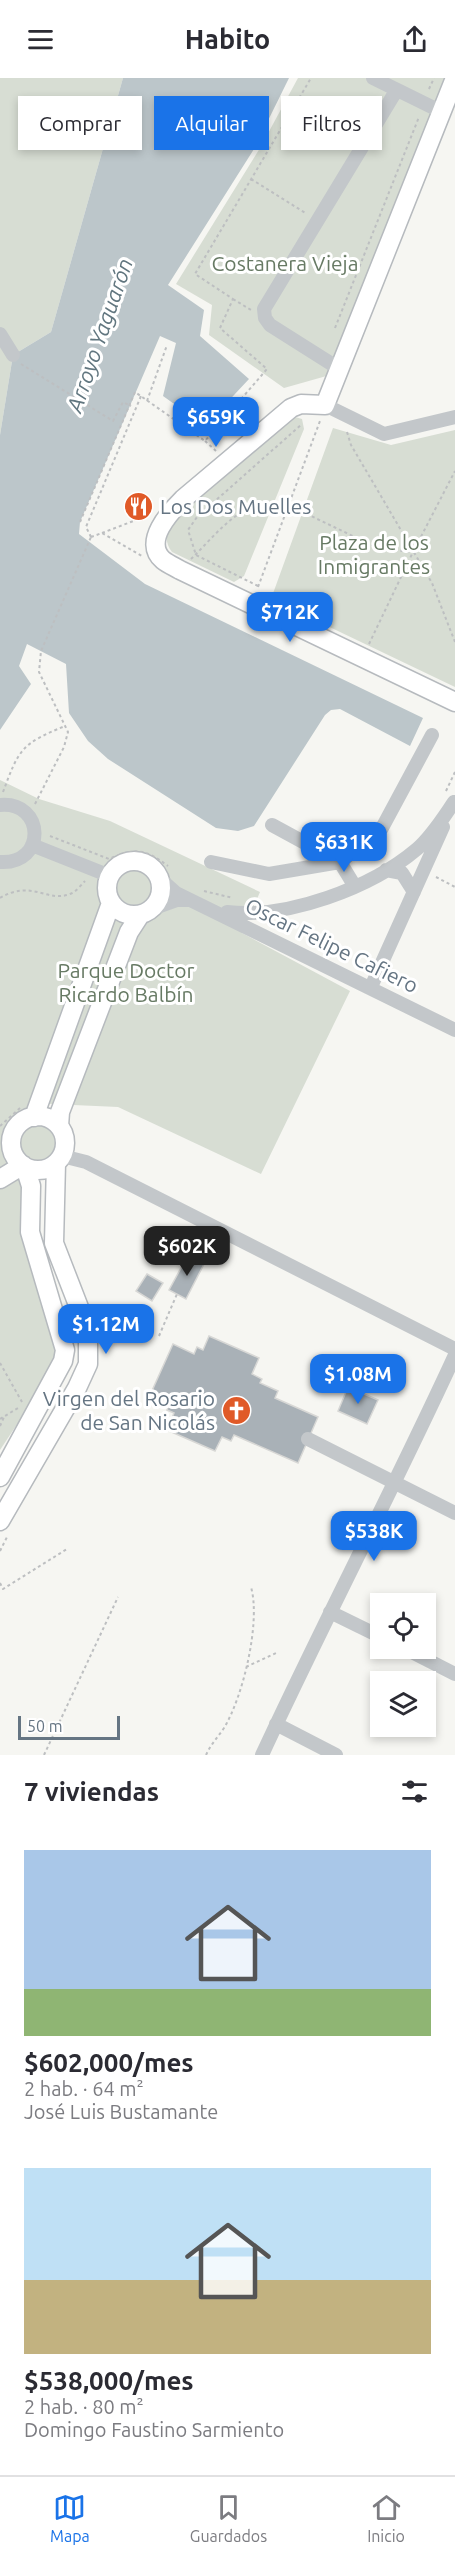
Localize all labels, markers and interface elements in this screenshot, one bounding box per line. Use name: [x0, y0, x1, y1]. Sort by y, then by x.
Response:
icon: menu: [24, 23, 57, 56]
icon: share: [398, 23, 431, 56]
text: Habito: [185, 24, 270, 54]
chip: Comprar: [18, 96, 142, 150]
chip: Alquilar: [154, 96, 269, 150]
chip: Filtros: [281, 96, 382, 150]
park label: Costanera Vieja: [212, 251, 358, 275]
water label: Arroyo Yaguarón: [61, 255, 137, 416]
pin: $659K: [174, 397, 258, 448]
text: $659K: [187, 405, 245, 428]
restaurant icon: Los Dos Muelles: [123, 490, 155, 522]
place label: Los Dos Muelles: [160, 494, 311, 518]
park label: Plaza de los Inmigrantes: [318, 530, 430, 578]
pin: $712K: [248, 592, 332, 643]
text: $712K: [261, 600, 319, 623]
pin: $631K: [302, 822, 386, 873]
text: $631K: [315, 830, 373, 853]
street label: Oscar Felipe Cafiero: [242, 893, 422, 997]
park label: Parque Doctor Ricardo Balbín: [57, 958, 195, 1006]
pin: $602K: [145, 1226, 229, 1277]
text: $602K: [158, 1234, 216, 1257]
pin: $1.12M: [57, 1304, 155, 1355]
text: $1.12M: [72, 1312, 140, 1335]
pin: $1.08M: [309, 1354, 407, 1405]
text: $1.08M: [324, 1362, 392, 1385]
place label: Virgen del Rosario de San Nicolás: [43, 1386, 215, 1434]
church icon: Virgen del Rosario de San Nicolás: [220, 1394, 252, 1426]
pin: $538K: [332, 1511, 416, 1562]
text: $538K: [345, 1519, 403, 1542]
map controls: [370, 1593, 436, 1737]
button: locate: [370, 1593, 436, 1659]
button: layers: [370, 1671, 436, 1737]
scale bar: [18, 1713, 120, 1740]
text: 50 m: [27, 1717, 63, 1735]
icon: filters: [398, 1775, 431, 1808]
text: 7 viviendas: [24, 1777, 159, 1806]
icon: home: [174, 1889, 282, 1997]
text: $602,000/mes: [24, 2048, 194, 2077]
text: 2 hab. · 64 m²: [24, 2077, 144, 2100]
text: José Luis Bustamante: [24, 2100, 218, 2123]
icon: home: [174, 2207, 282, 2315]
text: $538,000/mes: [24, 2366, 194, 2395]
text: 2 hab. · 80 m²: [24, 2395, 144, 2418]
text: Domingo Faustino Sarmiento: [24, 2418, 284, 2441]
tab: Mapa: [50, 2491, 90, 2545]
tab: Guardados: [190, 2491, 267, 2545]
tab: Inicio: [367, 2491, 405, 2545]

